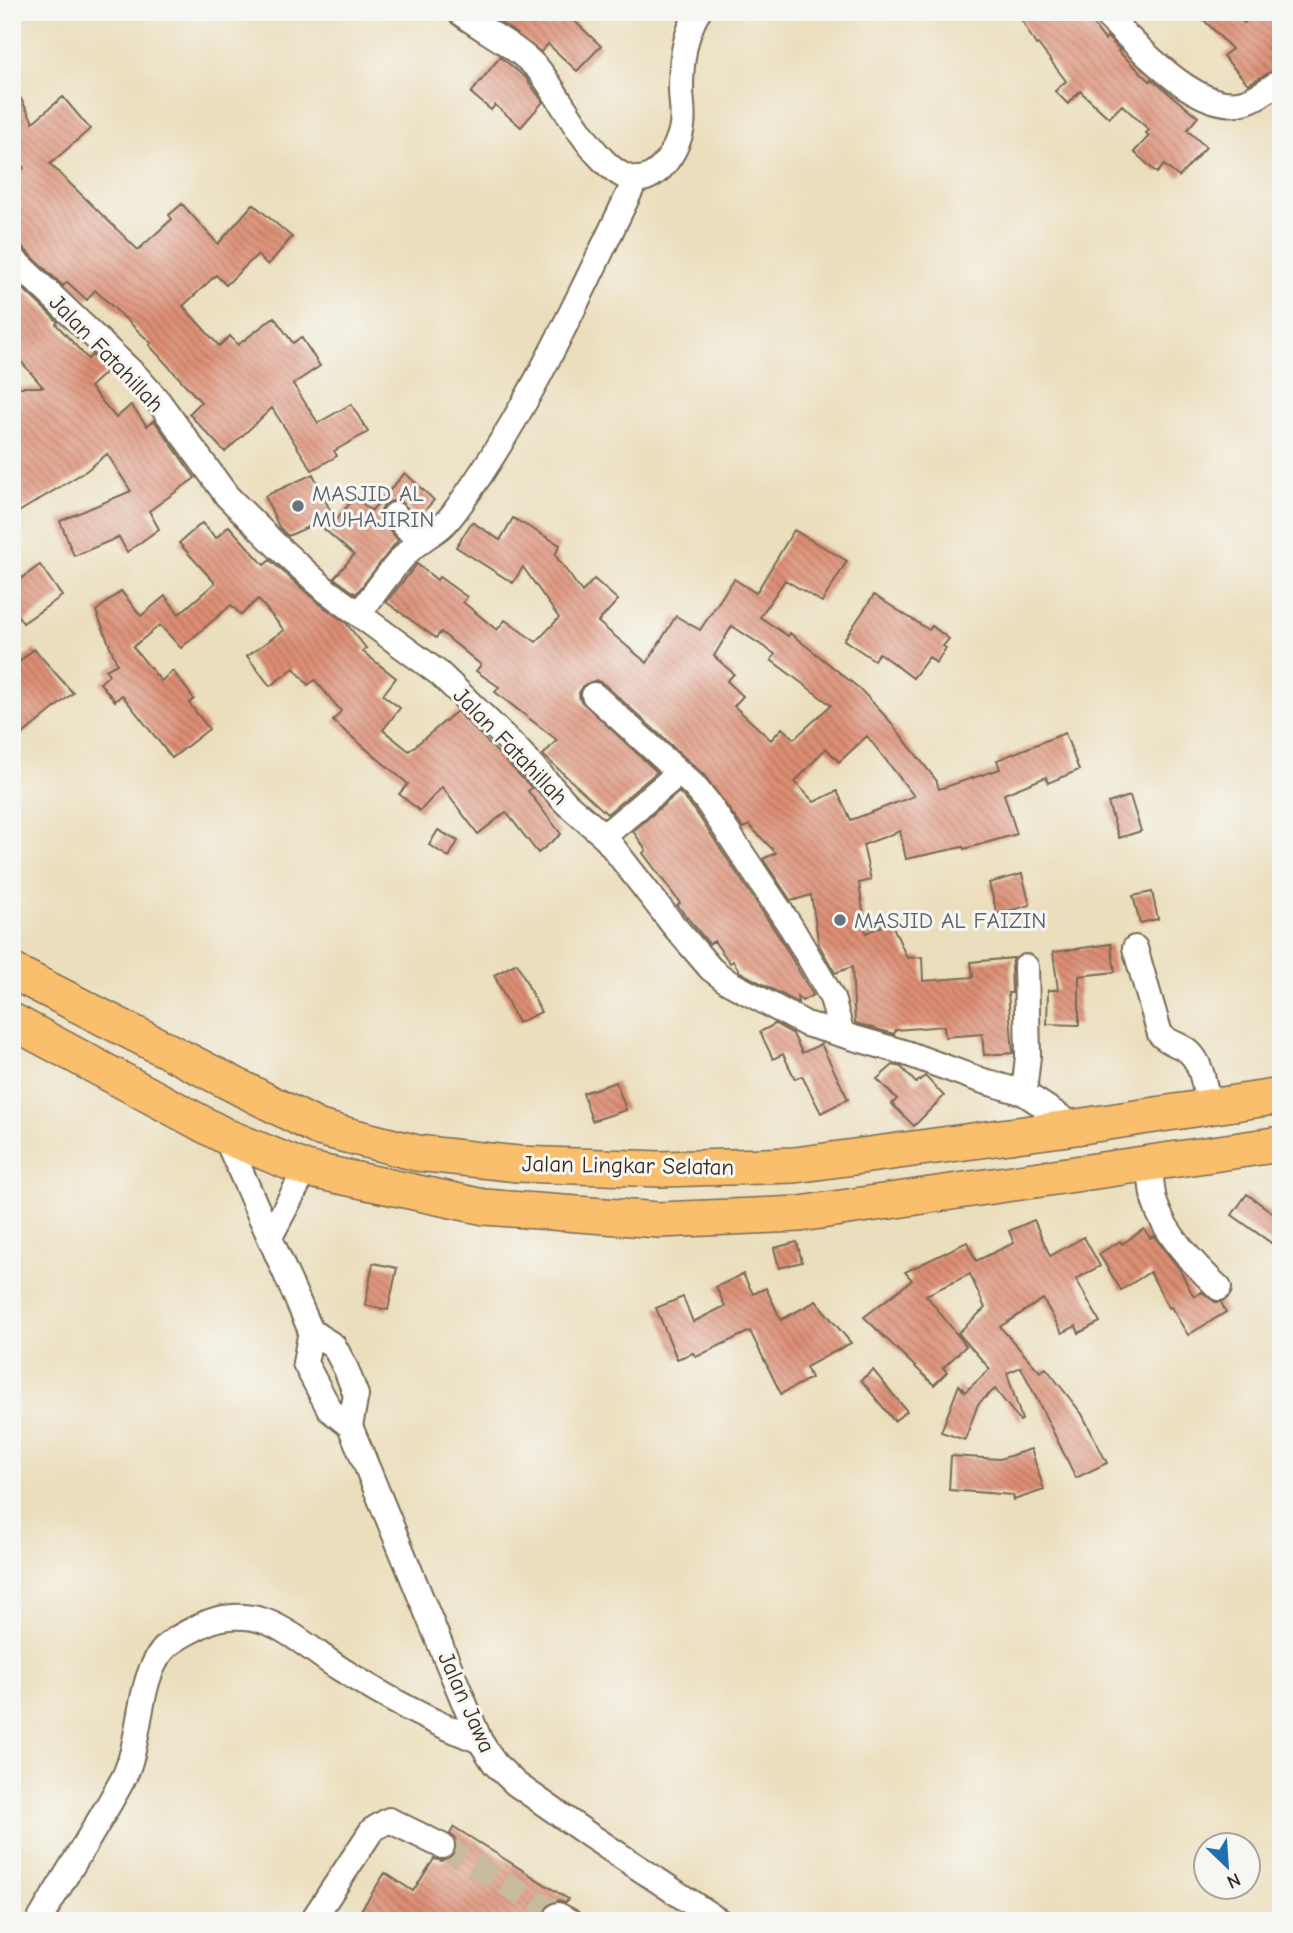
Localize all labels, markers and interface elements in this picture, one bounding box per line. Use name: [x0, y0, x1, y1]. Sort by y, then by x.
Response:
street label: Jalan Fatahillah: [44, 289, 170, 418]
place label: MASJID AL MUHAJIRIN: [312, 480, 434, 533]
marker: MASJID AL MUHAJIRIN: [290, 498, 306, 514]
street label: Jalan Fatahillah: [448, 682, 574, 811]
place label: MASJID AL FAIZIN: [854, 907, 1047, 934]
marker: MASJID AL FAIZIN: [832, 912, 848, 928]
street label: Jalan Lingkar Selatan: [522, 1150, 734, 1181]
street label: Jalan Jawa: [432, 1648, 501, 1757]
north arrow: [1192, 1832, 1262, 1902]
text: N: [1223, 1868, 1244, 1893]

